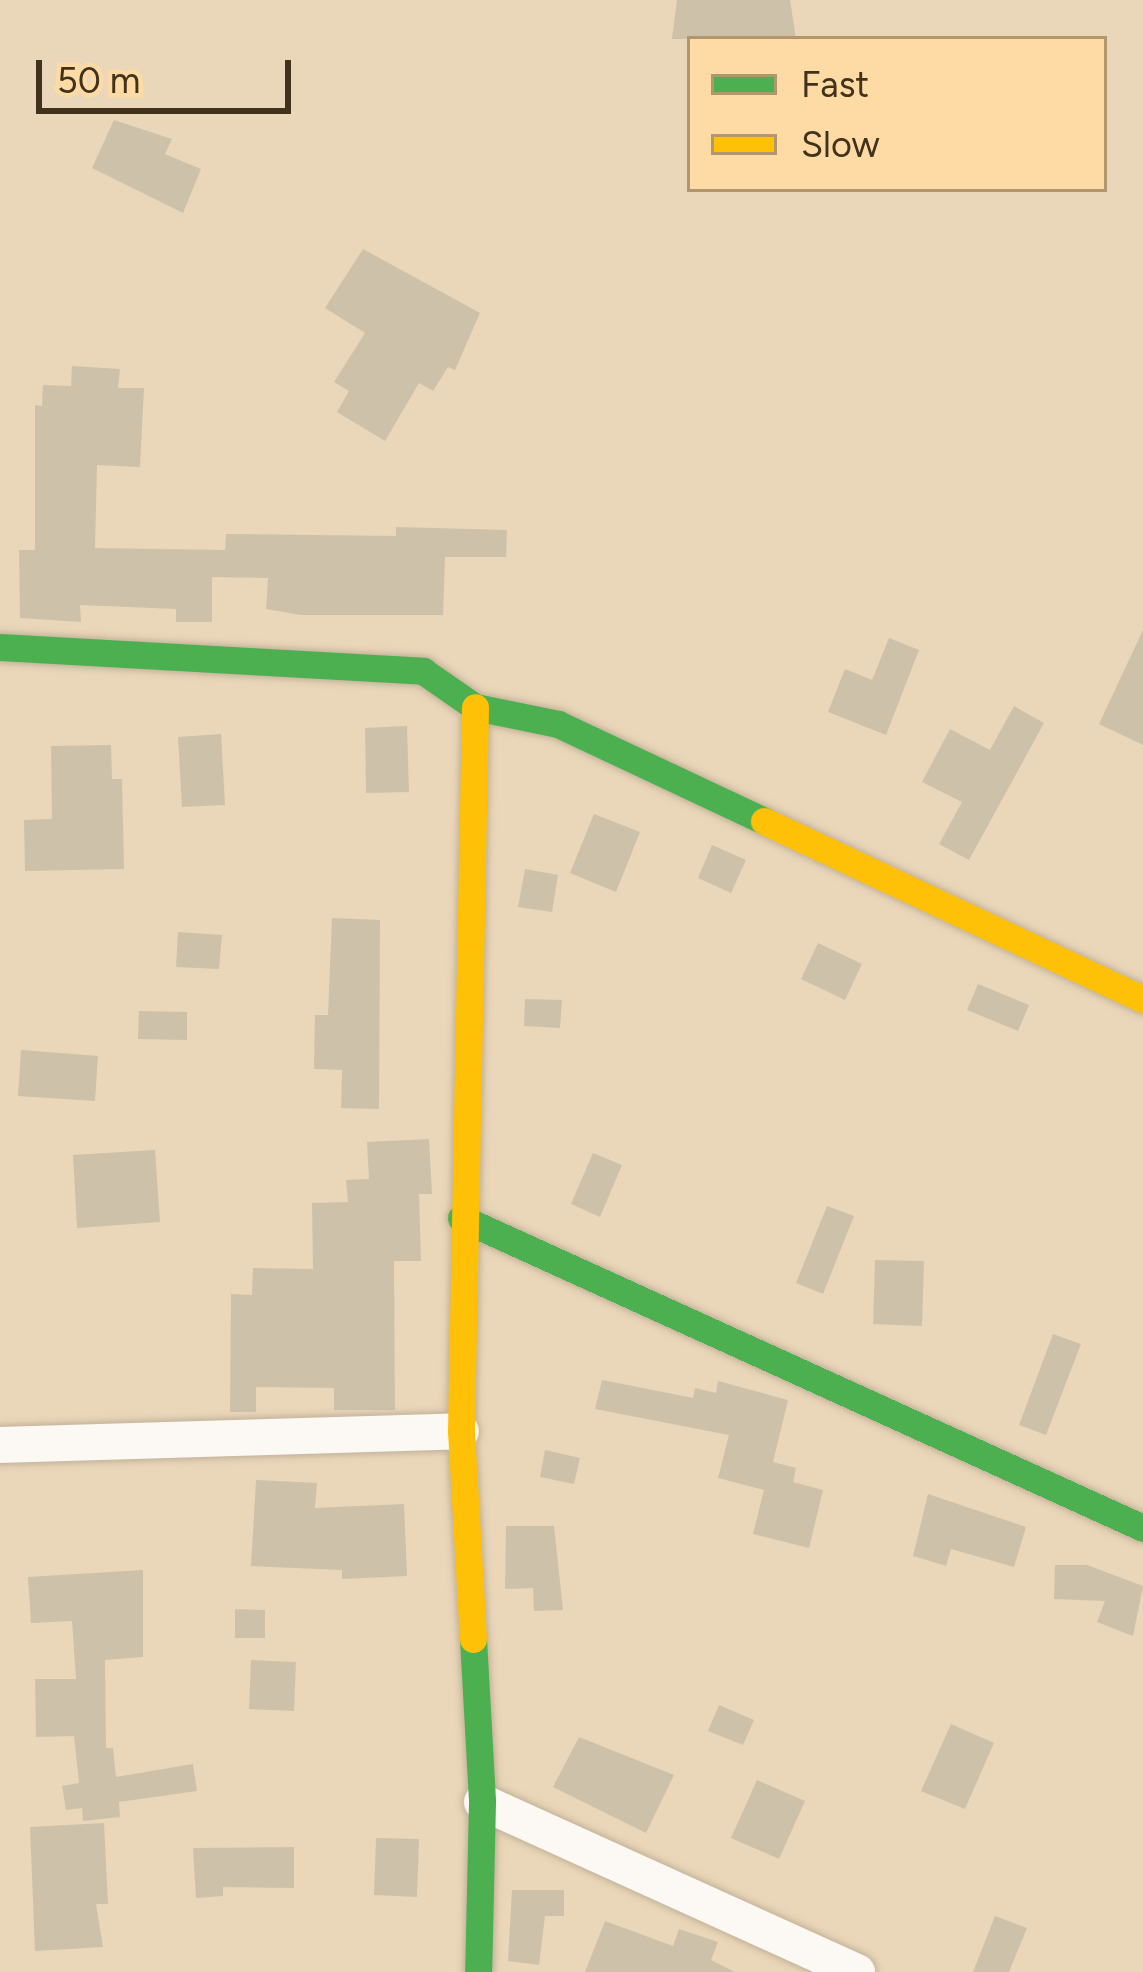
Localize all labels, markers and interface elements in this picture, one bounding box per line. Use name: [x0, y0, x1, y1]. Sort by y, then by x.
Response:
scale bar: [42, 36, 297, 110]
legend: [687, 36, 1107, 192]
text: 50 m: [57, 59, 140, 102]
text: Fast: [801, 63, 869, 106]
text: Slow: [801, 123, 880, 166]

